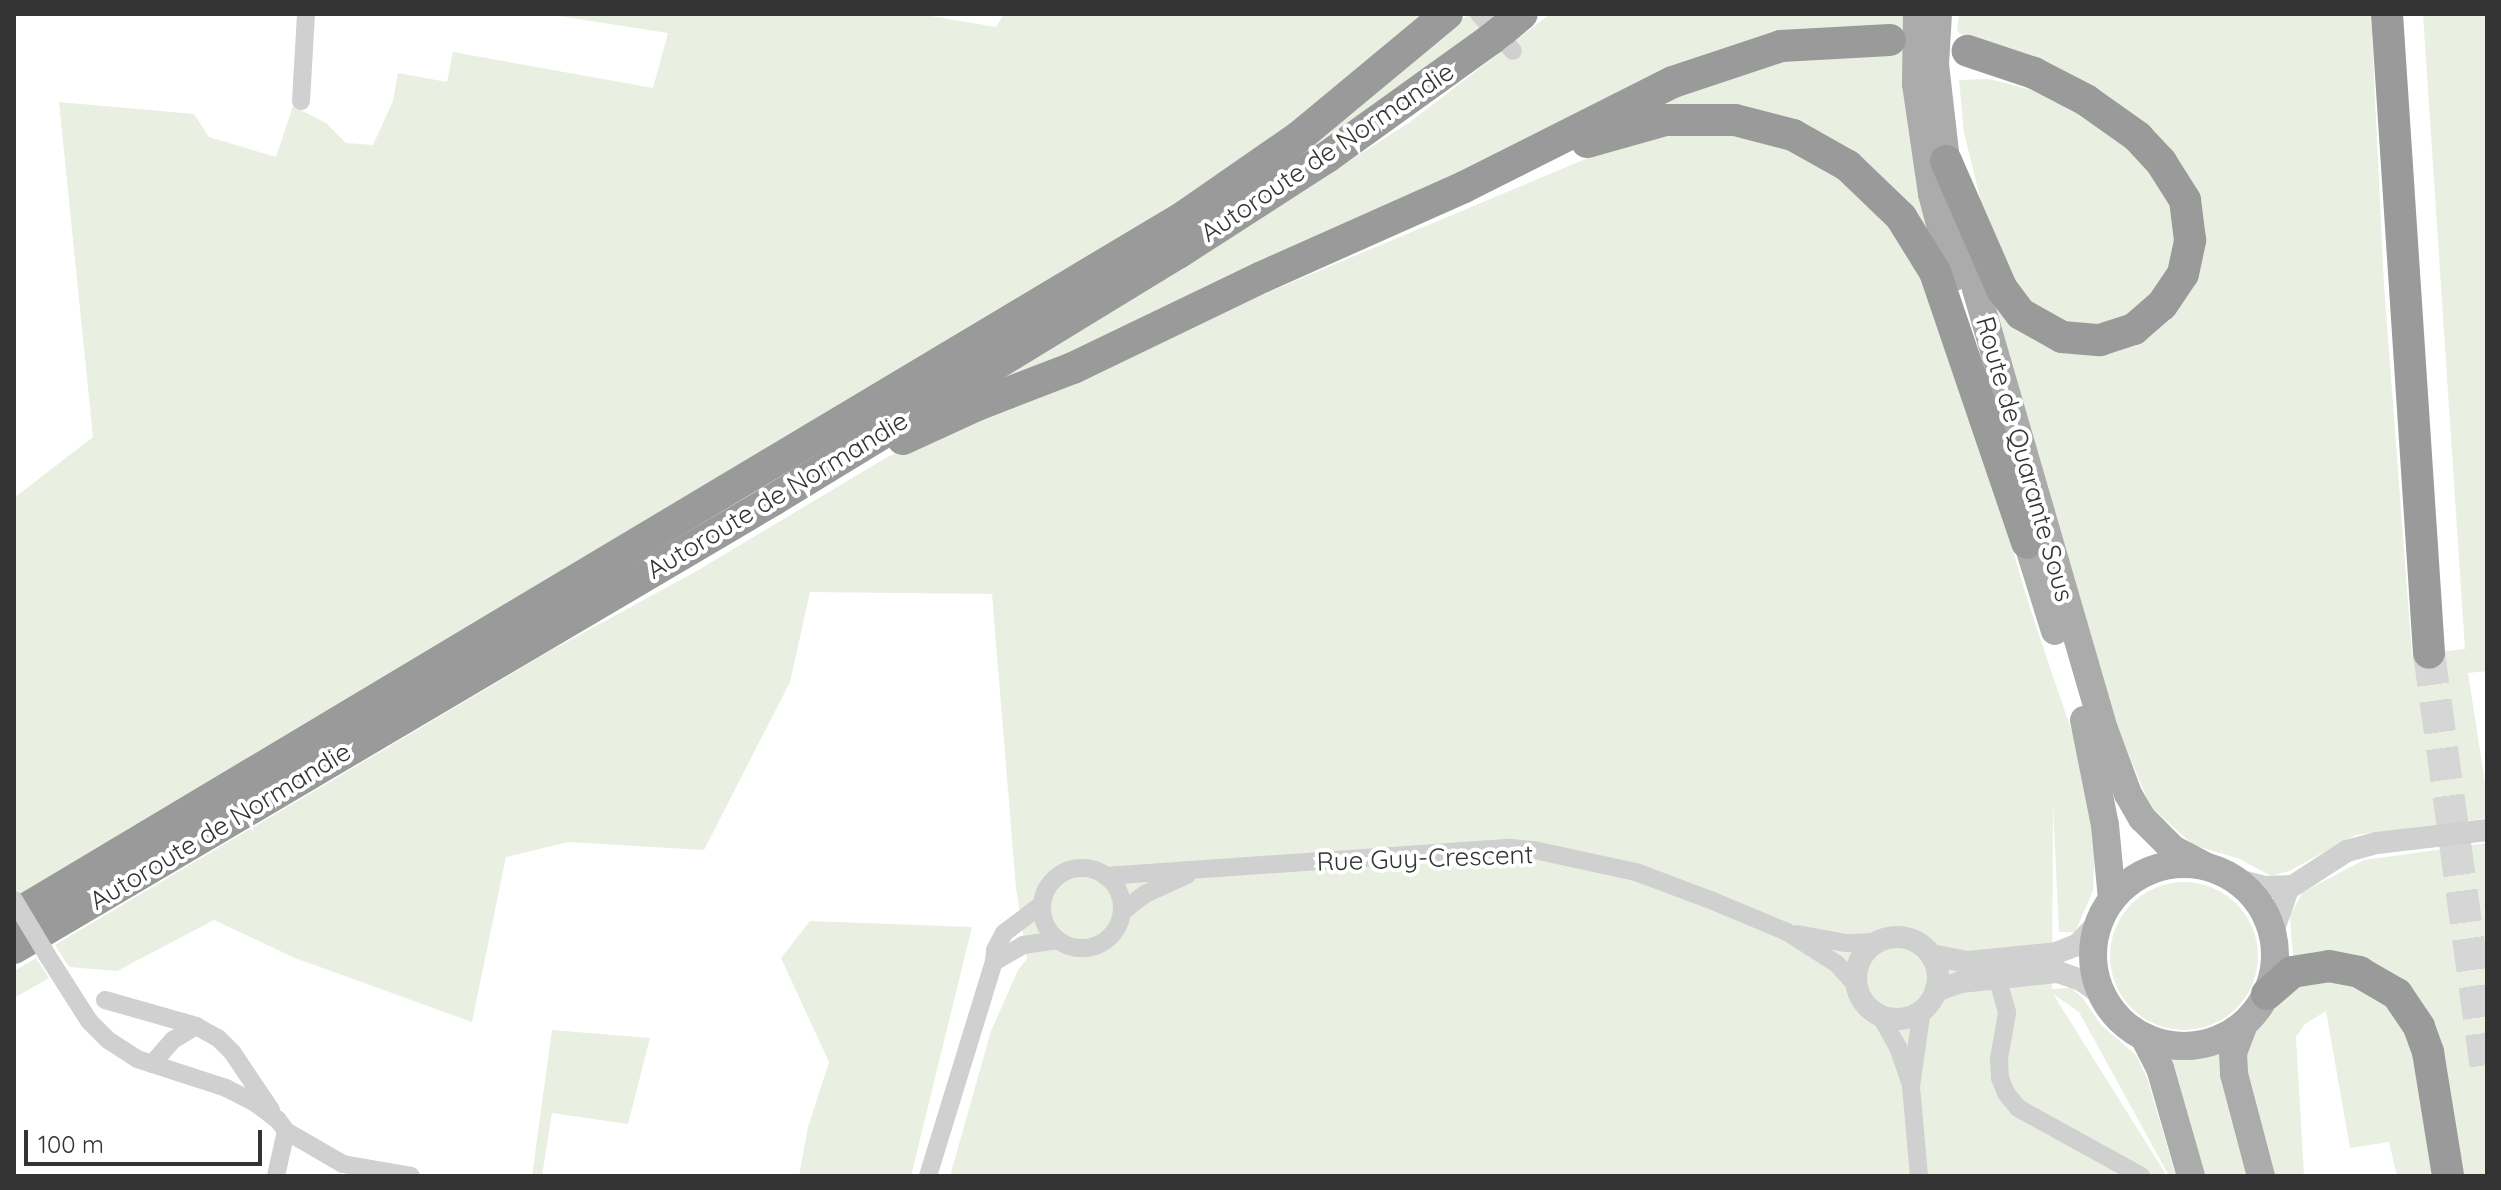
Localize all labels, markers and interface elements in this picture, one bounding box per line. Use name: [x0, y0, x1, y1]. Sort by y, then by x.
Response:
street label: Autoroute de Normandie: [1194, 56, 1460, 248]
street label: Route de Quarante Sous: [1969, 313, 2081, 605]
street label: Autoroute de Normandie: [641, 405, 913, 585]
street label: Autoroute de Normandie: [84, 736, 356, 916]
street label: Rue Guy-Crescent: [1316, 839, 1534, 877]
scale bar: [28, 1114, 266, 1164]
text: 100 m: [38, 1129, 104, 1159]

